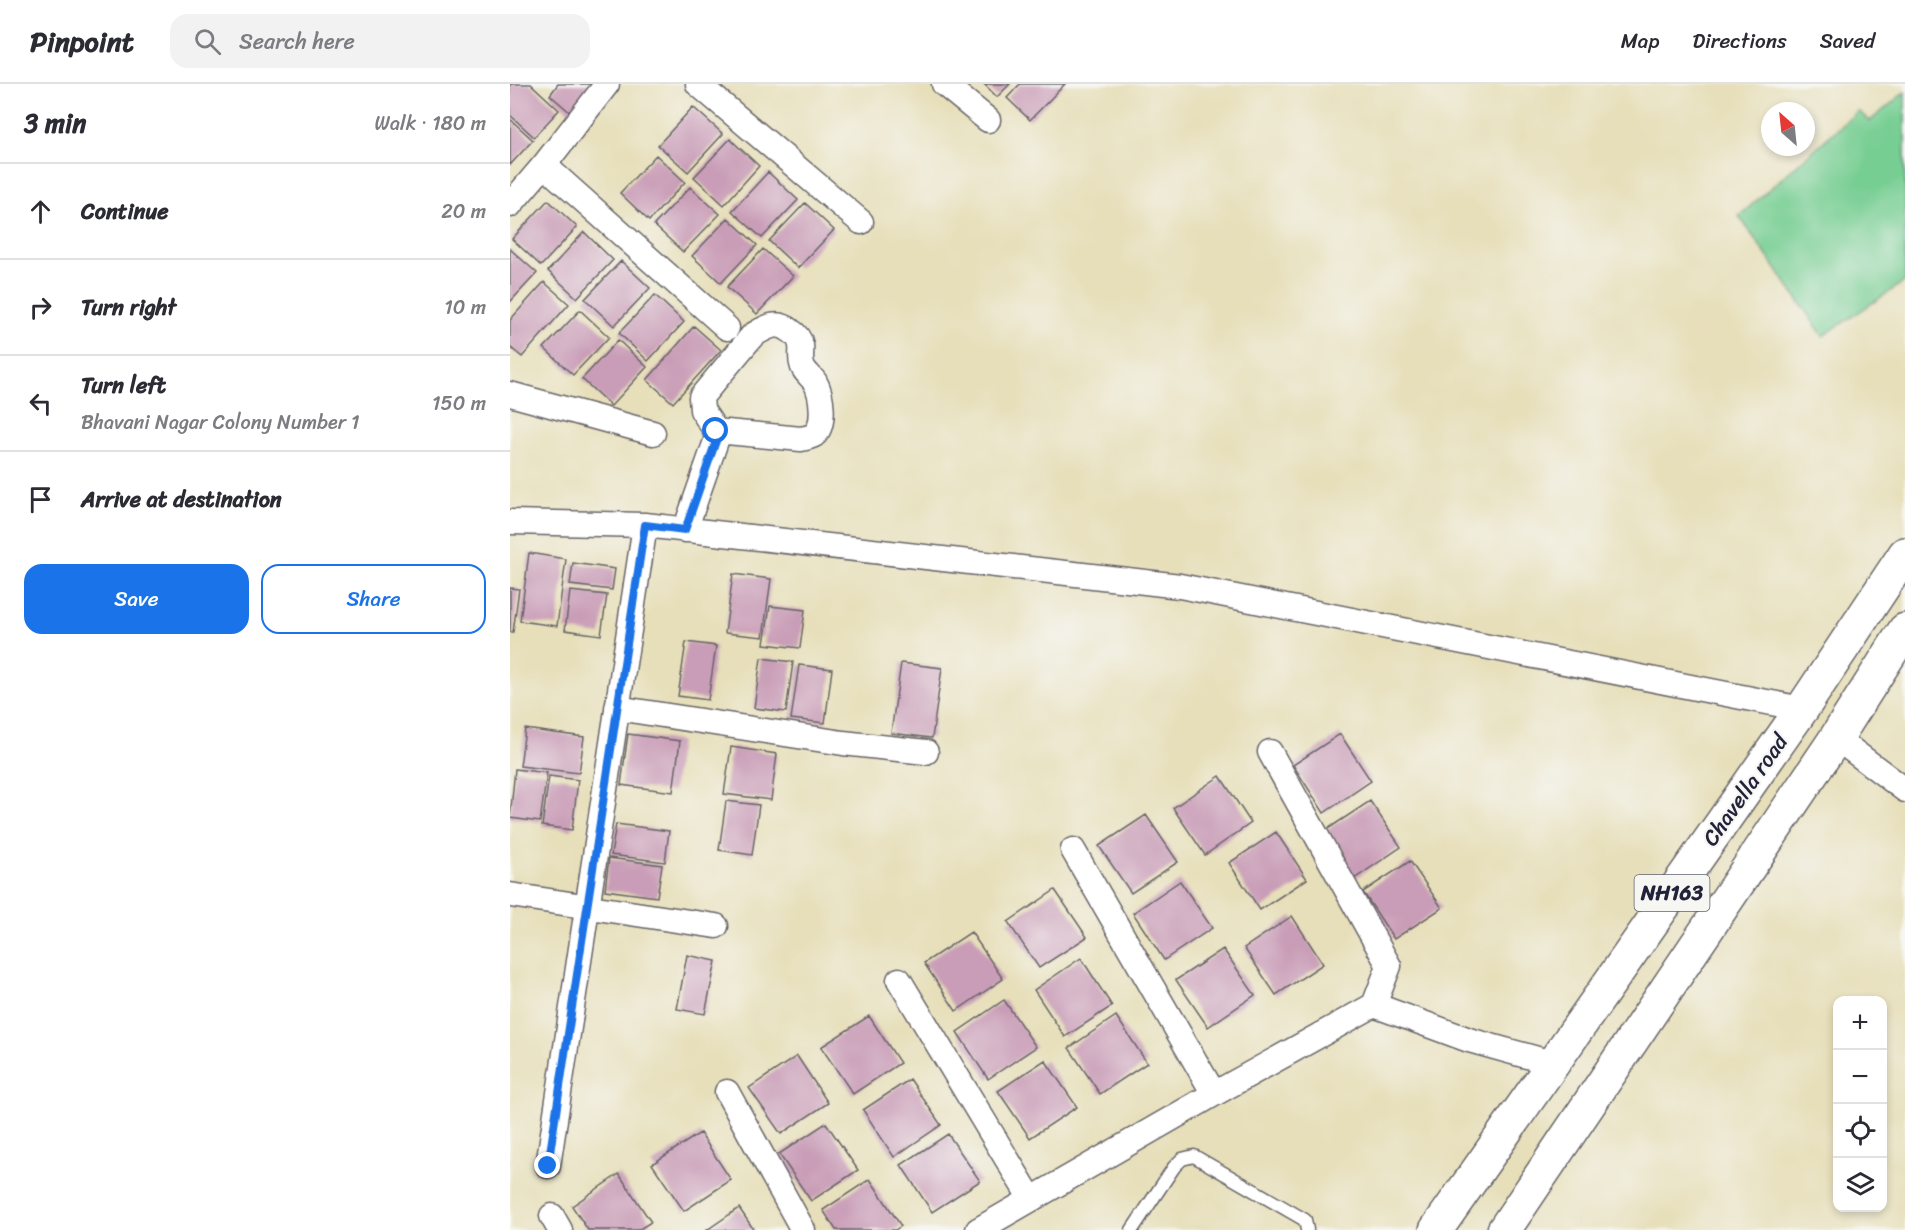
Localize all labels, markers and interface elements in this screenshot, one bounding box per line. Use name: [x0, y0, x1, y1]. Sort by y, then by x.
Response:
search box: [170, 14, 590, 68]
text: Pinpoint: [30, 17, 134, 66]
text: Search here: [239, 22, 355, 61]
text: Map: [1621, 22, 1659, 60]
text: Directions: [1692, 22, 1787, 60]
text: Saved: [1820, 22, 1875, 60]
icon: search: [191, 25, 224, 58]
text: 3 min: [24, 100, 86, 146]
north arrow: [1761, 102, 1815, 156]
text: Walk · 180 m: [375, 106, 486, 141]
text: Continue: [81, 192, 169, 231]
text: 20 m: [441, 194, 486, 229]
icon: ahead: [24, 195, 57, 228]
text: Turn right: [81, 288, 176, 327]
text: 10 m: [444, 290, 486, 325]
icon: right: [24, 291, 57, 324]
text: Turn left: [81, 366, 166, 405]
text: 150 m: [432, 386, 486, 421]
icon: left: [24, 387, 57, 420]
text: Bhavani Nagar Colony Number 1: [81, 405, 360, 440]
route start: [702, 417, 728, 443]
text: Arrive at destination: [81, 480, 282, 519]
icon: arrive: [24, 483, 57, 516]
button: Save: [24, 564, 249, 634]
button: Share: [261, 564, 486, 634]
street label: Chavella road: [1692, 724, 1799, 854]
road number: NH163: [1634, 875, 1710, 911]
map controls: [1833, 996, 1887, 1212]
button: +: [1833, 996, 1887, 1050]
button: −: [1833, 1050, 1887, 1104]
button: locate: [1833, 1104, 1887, 1158]
route end: [534, 1152, 560, 1178]
button: layers: [1833, 1158, 1887, 1212]

